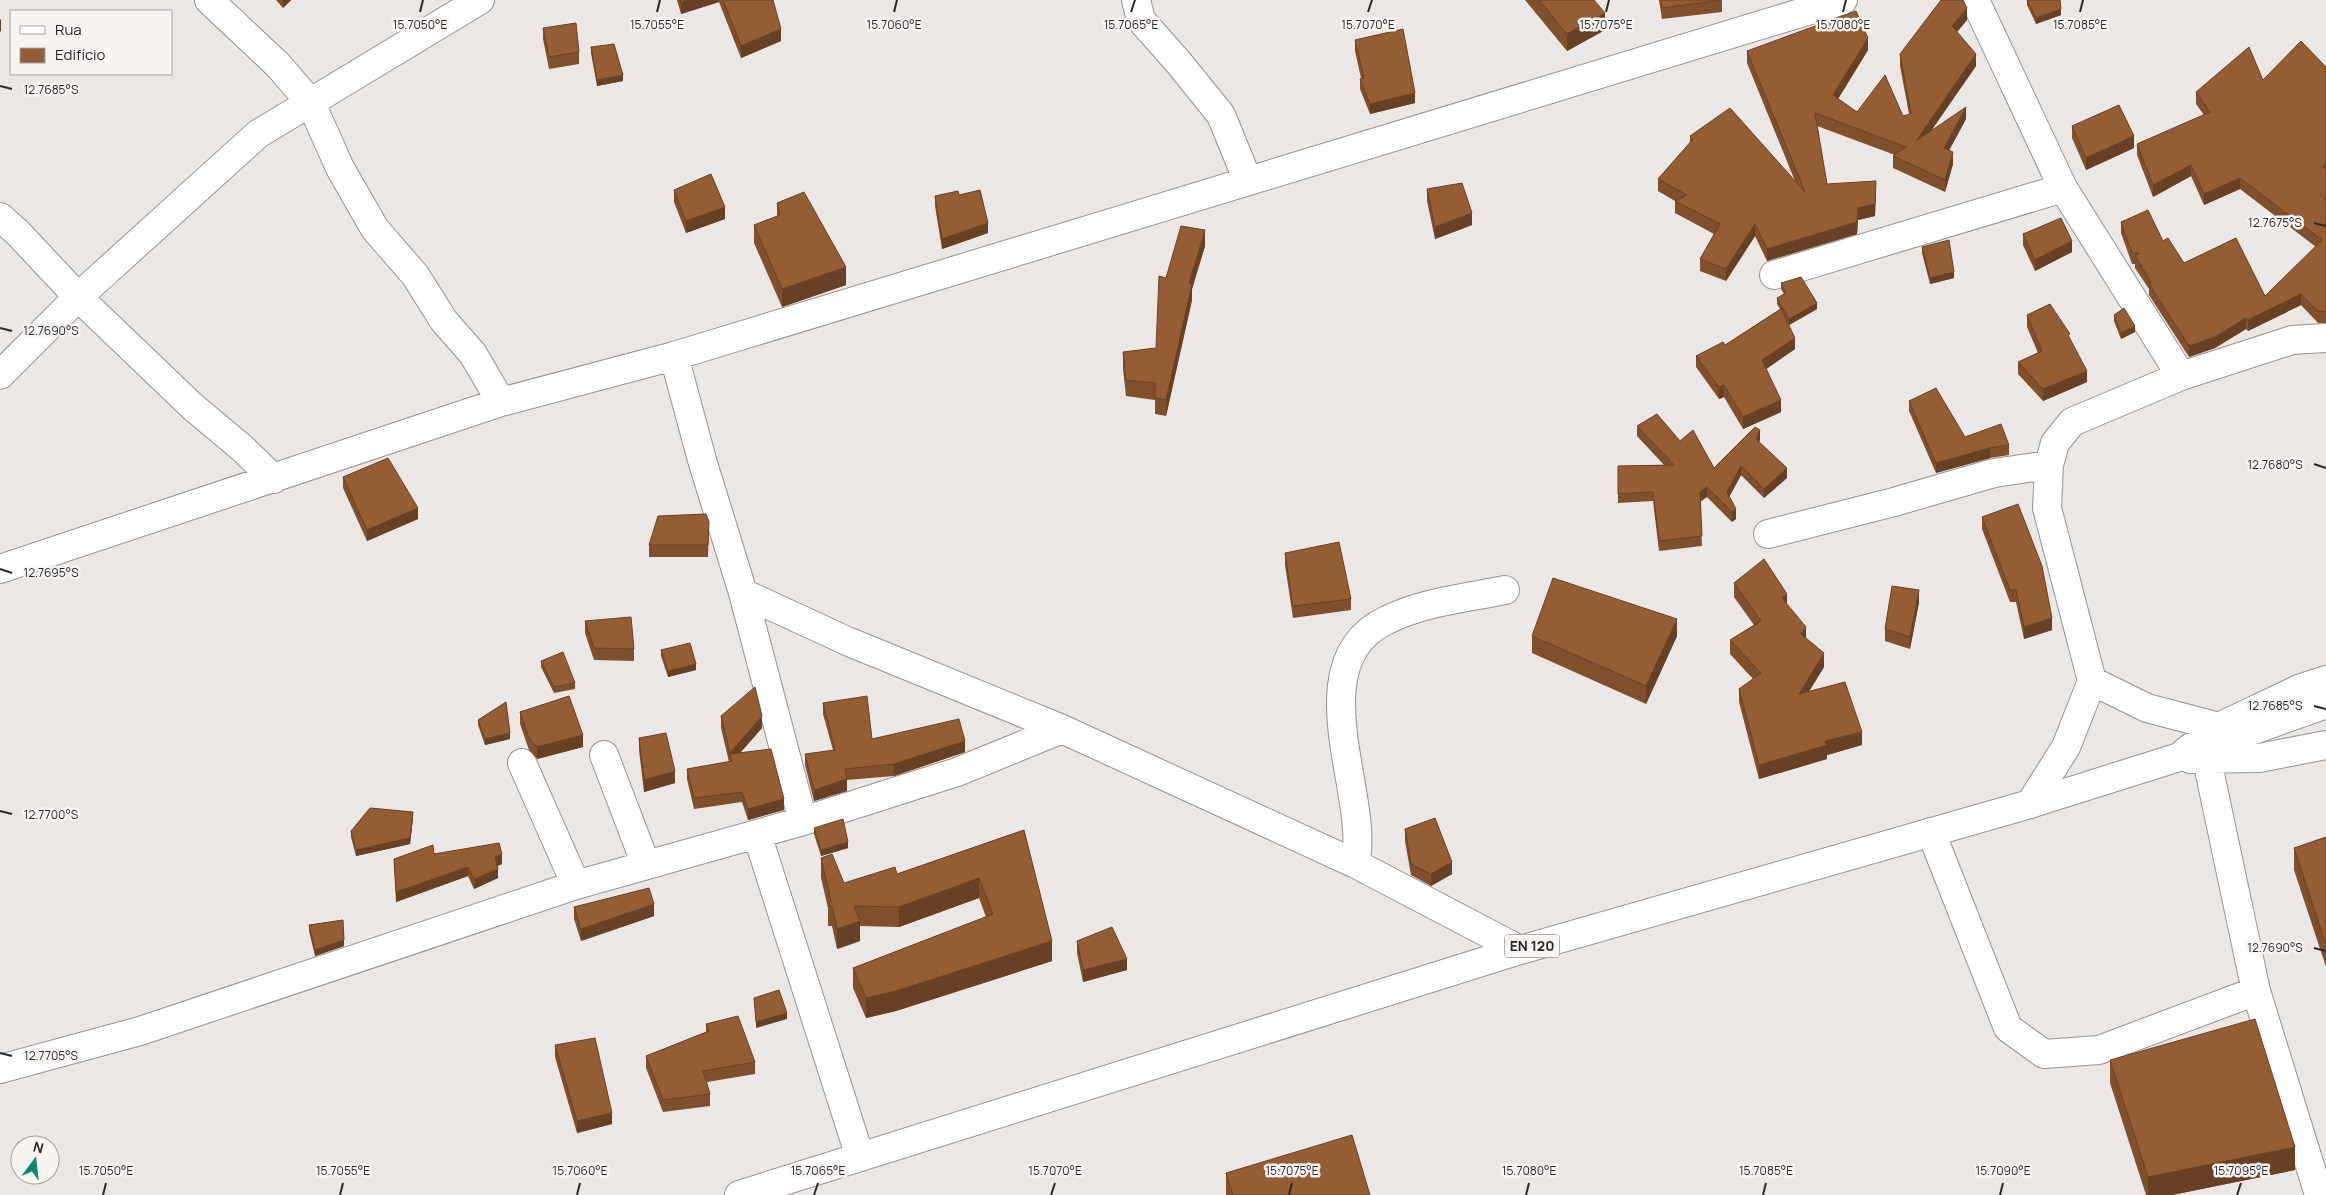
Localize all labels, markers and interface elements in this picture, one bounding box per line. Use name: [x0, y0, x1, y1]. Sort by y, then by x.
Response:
legend: [10, 10, 172, 75]
text: 15.7050°E: [393, 16, 447, 33]
text: 15.7055°E: [630, 16, 684, 33]
text: 15.7060°E: [866, 16, 922, 33]
text: 15.7065°E: [1104, 16, 1158, 33]
text: 15.7070°E: [1341, 16, 1395, 33]
text: 15.7075°E: [1579, 16, 1633, 33]
text: 15.7080°E: [1816, 16, 1870, 33]
text: 15.7085°E: [2053, 16, 2107, 33]
text: Rua: [55, 19, 82, 40]
text: Edifício: [55, 44, 106, 65]
text: 12.7685°S: [24, 81, 78, 98]
text: 12.7675°S: [2248, 214, 2302, 231]
text: 12.7690°S: [23, 322, 79, 339]
text: 12.7680°S: [2247, 456, 2303, 473]
text: 12.7695°S: [23, 564, 79, 581]
text: 12.7685°S: [2248, 697, 2302, 714]
text: 12.7700°S: [24, 806, 78, 823]
road number: EN 120: [1504, 934, 1560, 958]
text: 12.7690°S: [2247, 939, 2303, 956]
text: 12.7705°S: [24, 1047, 78, 1064]
north arrow: [10, 1135, 60, 1185]
text: N: [31, 1136, 46, 1157]
text: 15.7050°E: [79, 1162, 133, 1179]
text: 15.7055°E: [316, 1162, 370, 1179]
text: 15.7060°E: [552, 1162, 608, 1179]
text: 15.7065°E: [791, 1162, 845, 1179]
text: 15.7070°E: [1028, 1162, 1082, 1179]
text: 15.7075°E: [1265, 1162, 1319, 1179]
text: 15.7080°E: [1502, 1162, 1556, 1179]
text: 15.7085°E: [1739, 1162, 1793, 1179]
text: 15.7090°E: [1975, 1162, 2031, 1179]
text: 15.7095°E: [2214, 1162, 2268, 1179]

